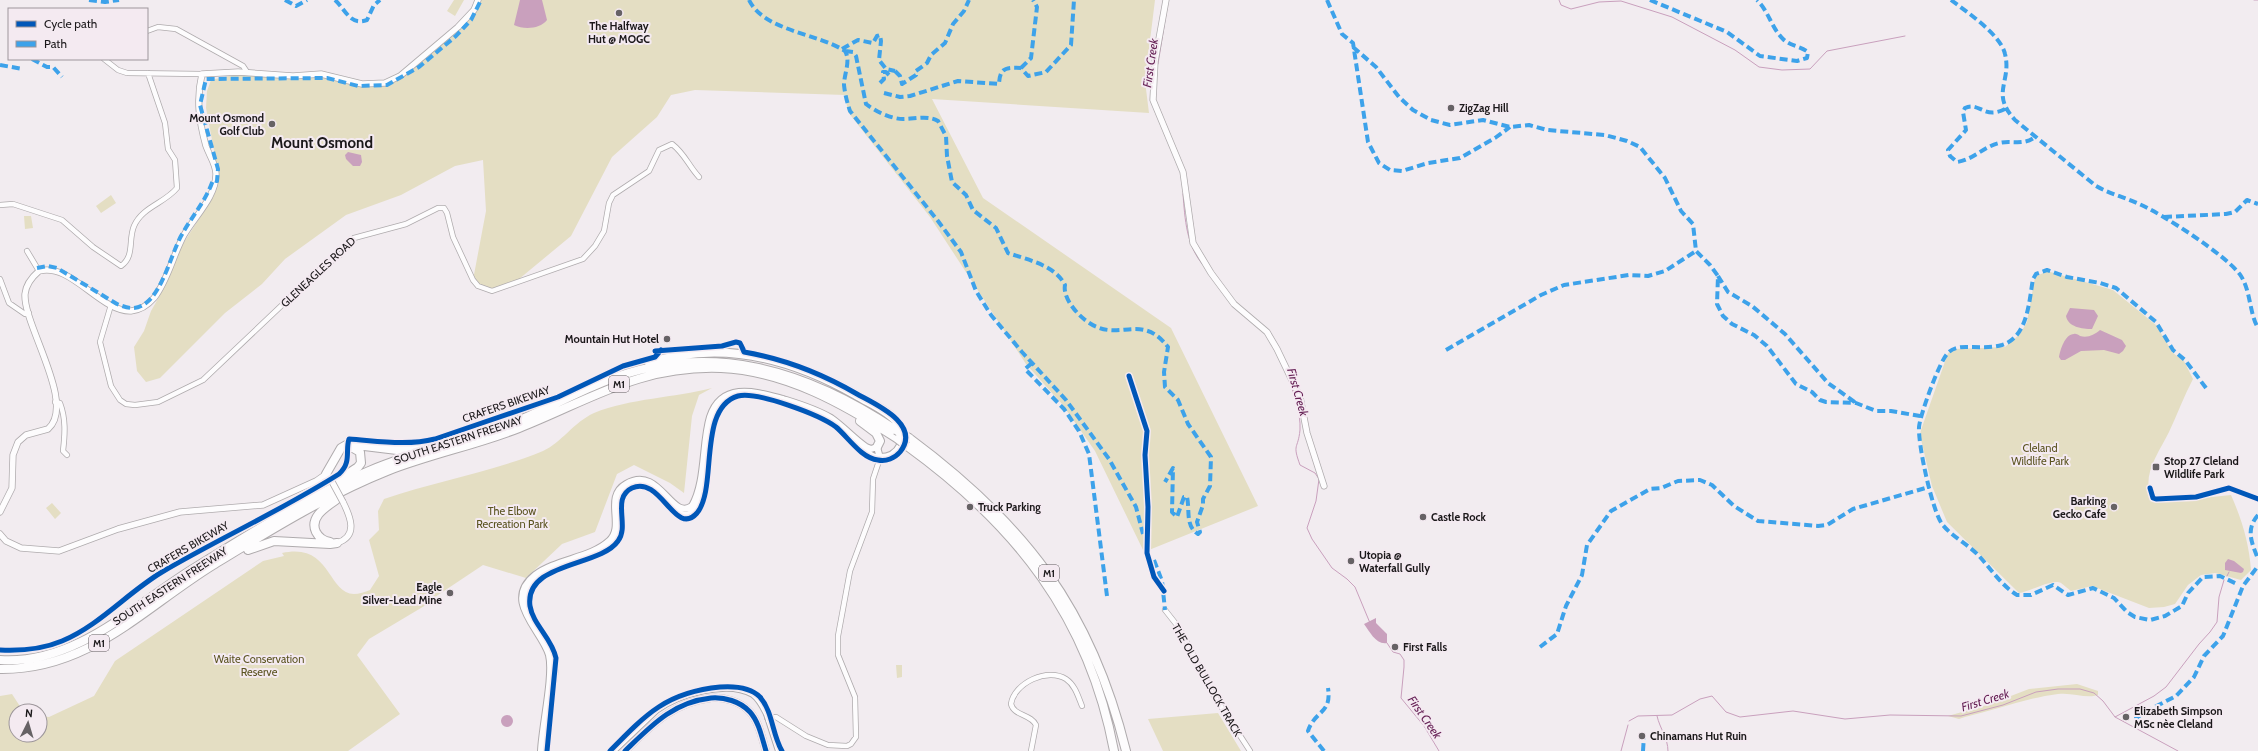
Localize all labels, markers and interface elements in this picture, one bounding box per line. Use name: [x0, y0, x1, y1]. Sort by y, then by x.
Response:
legend: [8, 8, 148, 60]
marker: The Halfway Hut @ MOGC: [614, 8, 624, 18]
text: Cycle path: [44, 16, 97, 31]
place label: The Halfway Hut @ MOGC: [588, 19, 650, 46]
text: Path: [44, 36, 67, 51]
water label: First Creek: [1139, 37, 1161, 88]
place label: ZigZag Hill: [1459, 101, 1509, 115]
marker: ZigZag Hill: [1446, 103, 1456, 113]
place label: Mount Osmond Golf Club: [189, 111, 264, 138]
marker: Mount Osmond Golf Club: [267, 119, 277, 129]
district label: Mount Osmond: [271, 134, 373, 152]
street label: GLENEAGLES ROAD: [278, 234, 358, 310]
place label: Mountain Hut Hotel: [565, 332, 659, 346]
marker: Mountain Hut Hotel: [662, 334, 672, 344]
water label: First Creek: [1284, 366, 1312, 419]
road number: M1: [609, 376, 629, 392]
street label: CRAFERS BIKEWAY: [460, 382, 552, 426]
street label: SOUTH EASTERN FREEWAY: [392, 412, 525, 467]
park label: Cleland Wildlife Park: [2011, 441, 2069, 468]
place label: Stop 27 Cleland Wildlife Park: [2164, 454, 2239, 481]
marker: Stop 27 Cleland Wildlife Park: [2151, 462, 2161, 472]
place label: Barking Gecko Cafe: [2053, 494, 2106, 521]
place label: Truck Parking: [978, 500, 1041, 514]
marker: Truck Parking: [965, 502, 975, 512]
marker: Barking Gecko Cafe: [2109, 502, 2119, 512]
park label: The Elbow Recreation Park: [476, 504, 548, 531]
place label: Castle Rock: [1431, 510, 1487, 524]
marker: Castle Rock: [1418, 512, 1428, 522]
street label: CRAFERS BIKEWAY: [145, 518, 232, 576]
street label: SOUTH EASTERN FREEWAY: [110, 543, 231, 628]
place label: Utopia @ Waterfall Gully: [1359, 548, 1430, 575]
marker: Utopia @ Waterfall Gully: [1346, 556, 1356, 566]
road number: M1: [1039, 565, 1059, 581]
place label: Eagle Silver-Lead Mine: [362, 580, 442, 607]
marker: Eagle Silver-Lead Mine: [445, 588, 455, 598]
street label: THE OLD BULLOCK TRACK: [1169, 621, 1245, 740]
road number: M1: [89, 635, 109, 651]
place label: First Falls: [1403, 640, 1447, 654]
marker: First Falls: [1390, 642, 1400, 652]
park label: Waite Conservation Reserve: [214, 652, 304, 679]
water label: First Creek: [1959, 685, 2012, 714]
water label: First Creek: [1405, 693, 1446, 742]
north arrow: [8, 703, 48, 743]
place label: Elizabeth Simpson MSc nèe Cleland: [2134, 704, 2223, 731]
text: N: [24, 706, 33, 720]
marker: Elizabeth Simpson MSc nèe Cleland: [2121, 712, 2131, 722]
place label: Chinamans Hut Ruin: [1650, 729, 1747, 743]
marker: Chinamans Hut Ruin: [1637, 731, 1647, 741]

